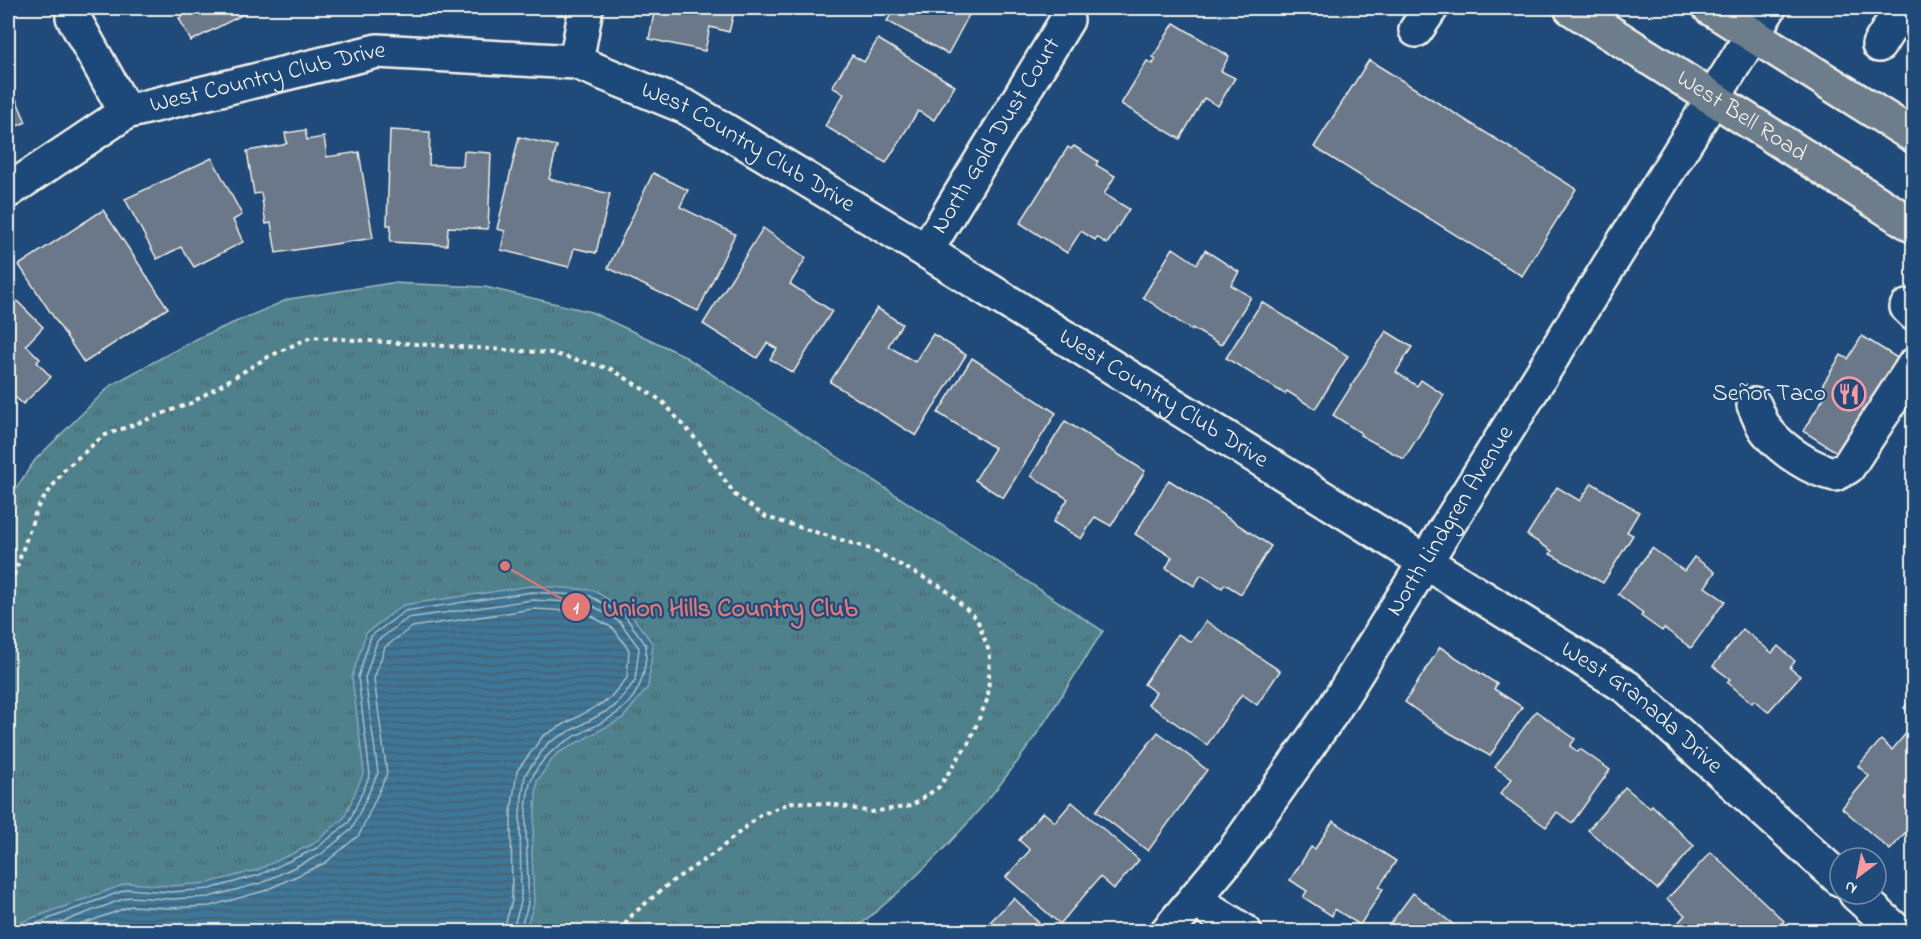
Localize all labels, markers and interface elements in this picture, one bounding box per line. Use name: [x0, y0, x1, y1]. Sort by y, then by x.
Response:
street label: North Gold Dust Court: [923, 31, 1070, 241]
street label: West Country Club Drive: [146, 33, 387, 123]
street label: West Bell Road: [1669, 62, 1814, 171]
street label: West Country Club Drive: [636, 73, 862, 222]
street label: West Country Club Drive: [1052, 320, 1275, 478]
restaurant icon: Señor Taco: [1831, 376, 1867, 412]
place label: Señor Taco: [1712, 377, 1826, 412]
street label: North Lindgren Avenue: [1378, 419, 1523, 623]
callout: Union Hills Country Club: [561, 585, 870, 629]
text: Union Hills Country Club: [602, 591, 858, 629]
text: 1: [573, 596, 579, 622]
street label: West Granada Drive: [1554, 633, 1731, 783]
north arrow: [1828, 846, 1888, 906]
text: N: [1840, 874, 1862, 900]

